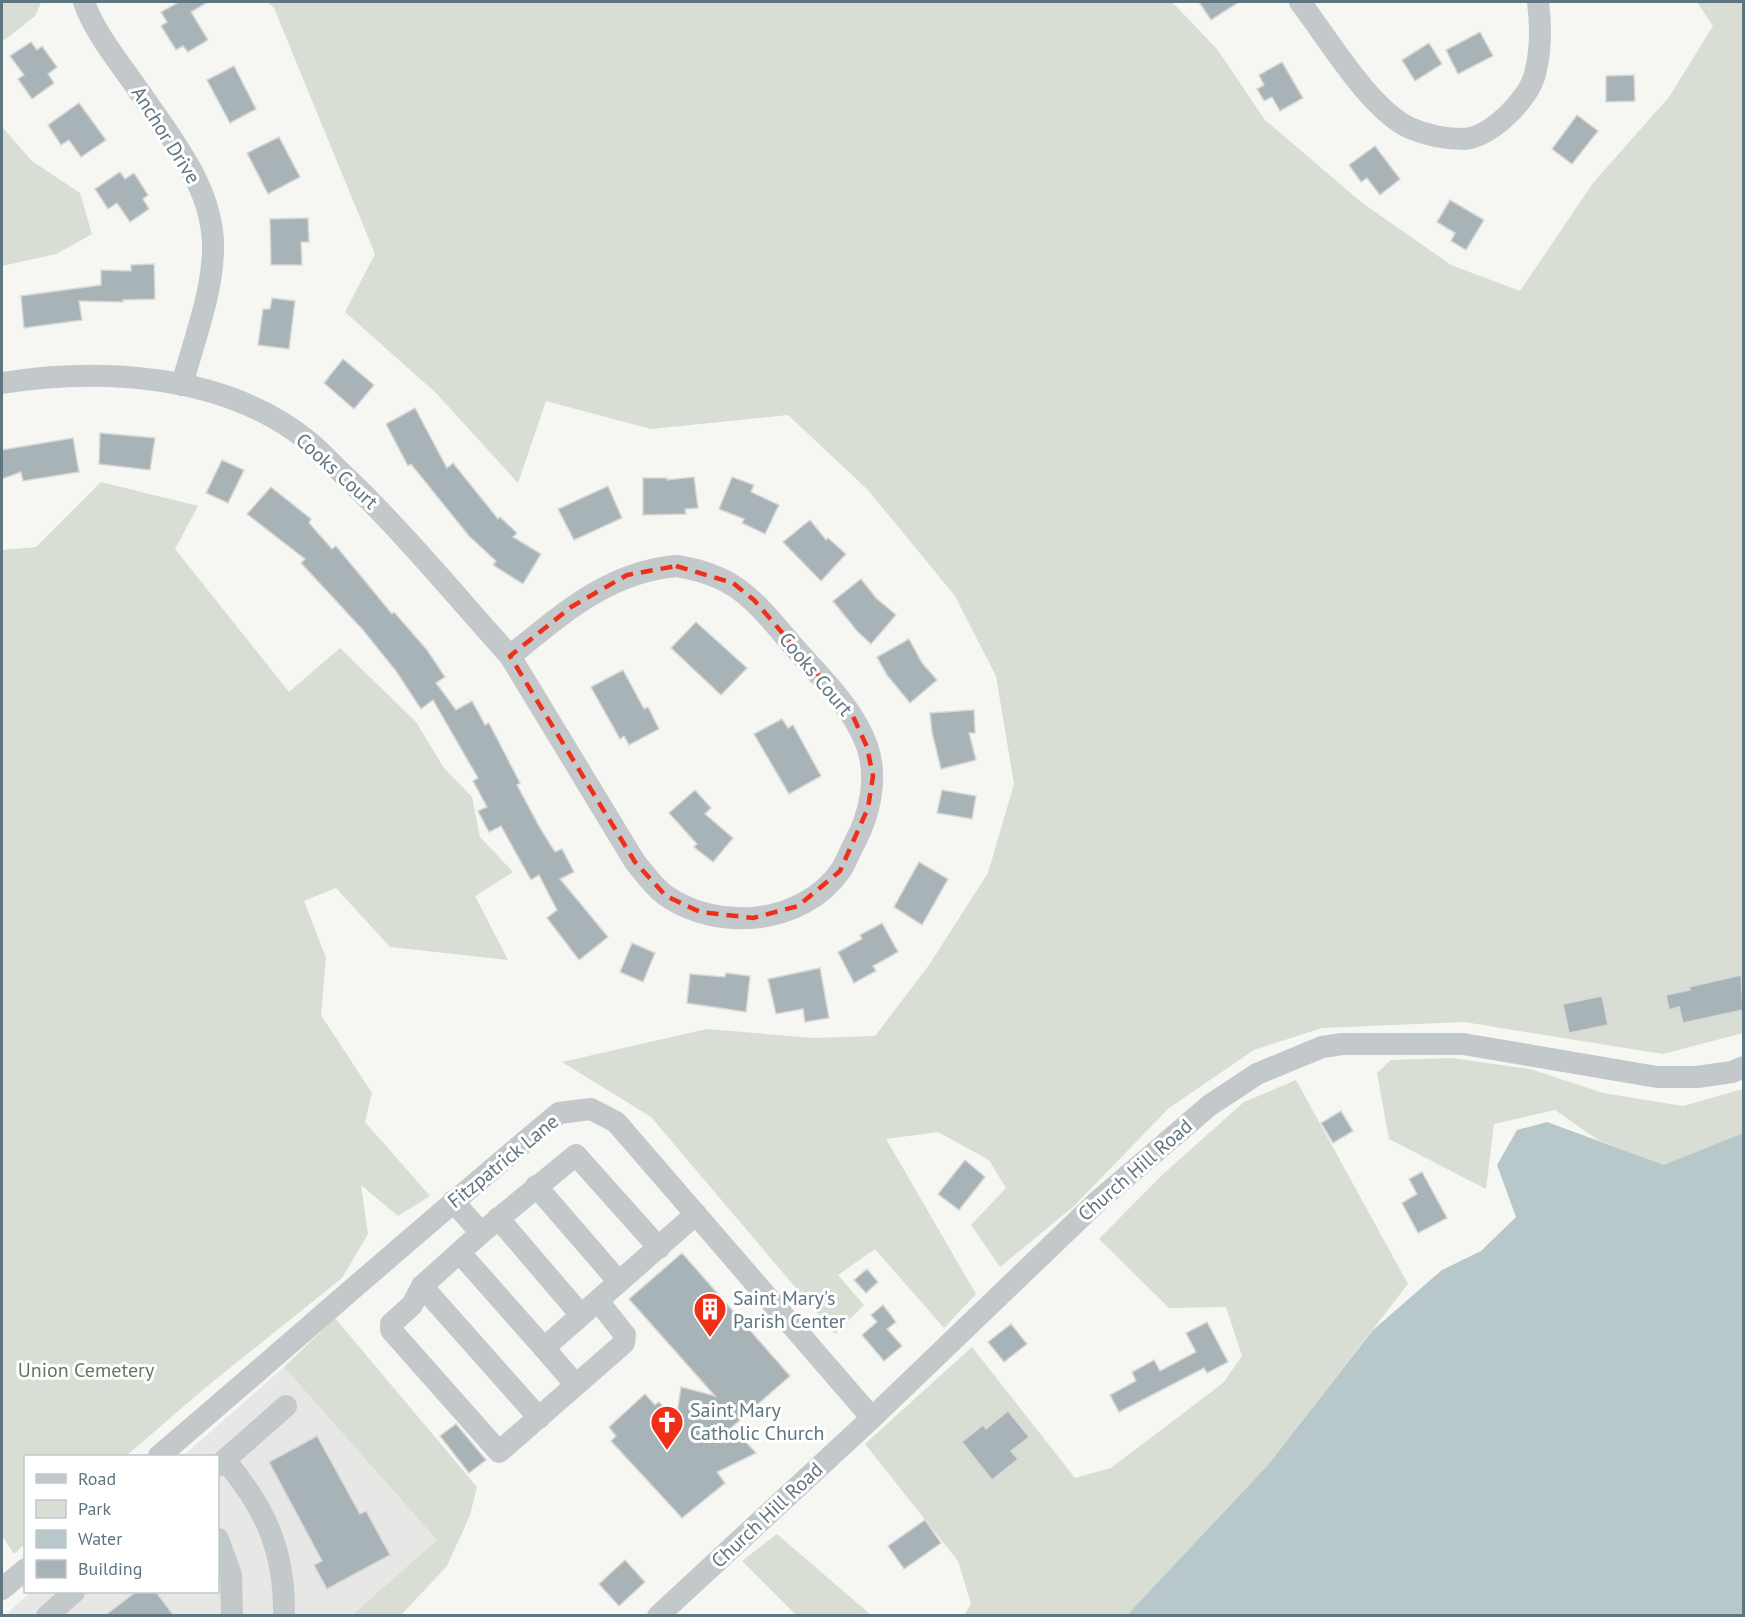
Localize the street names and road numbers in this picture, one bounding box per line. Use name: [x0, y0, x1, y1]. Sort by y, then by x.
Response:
street label: Anchor Drive: [126, 81, 206, 189]
street label: Cooks Court: [290, 427, 384, 515]
street label: Cooks Court: [773, 627, 859, 722]
street label: Fitzpatrick Lane: [442, 1108, 564, 1214]
street label: Church Hill Road: [1072, 1113, 1198, 1227]
street label: Church Hill Road: [706, 1457, 828, 1573]

